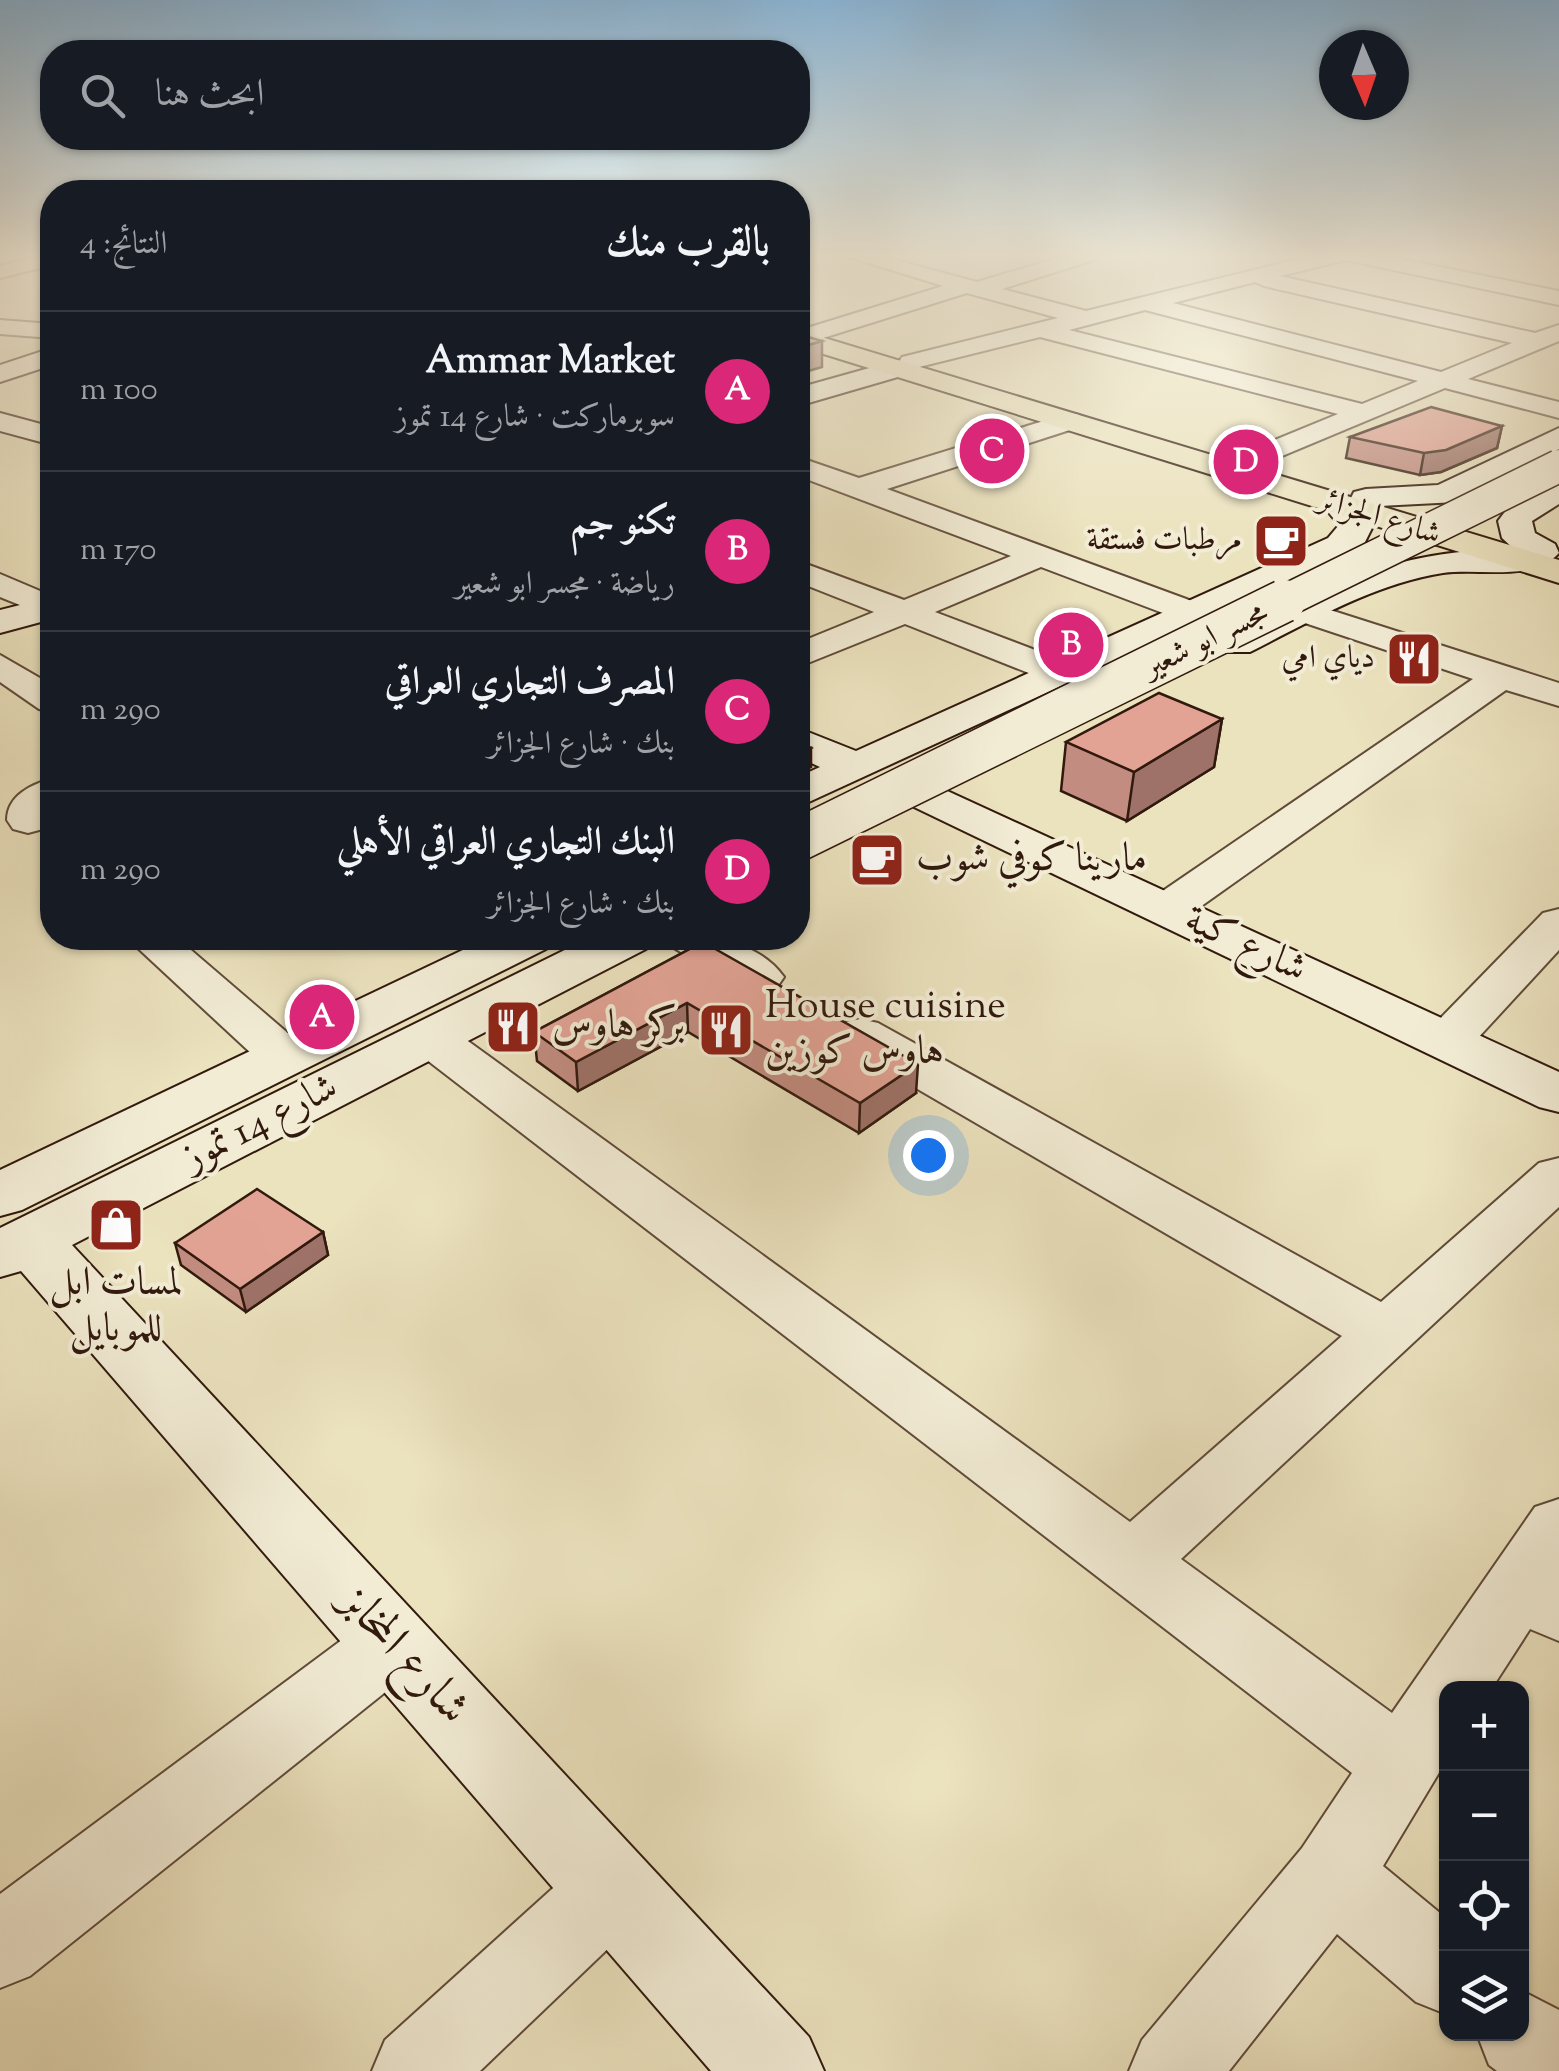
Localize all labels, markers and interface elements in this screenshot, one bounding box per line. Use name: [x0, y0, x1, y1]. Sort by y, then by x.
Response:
north arrow: [1319, 30, 1409, 120]
search box: [40, 40, 810, 150]
icon: search: [75, 68, 130, 123]
text: ابحث هنا: [155, 69, 264, 123]
text: بالقرب منك: [606, 215, 770, 275]
text: النتائج: 4: [80, 222, 167, 268]
text: Ammar Market: [425, 336, 675, 390]
text: 100 m: [80, 368, 158, 414]
text: A: [725, 368, 751, 414]
text: سوبرماركت · شارع 14 تموز: [395, 395, 675, 441]
pin: C: [960, 414, 1024, 488]
pin: D: [1214, 424, 1278, 500]
street label: شارع الجزائر: [1309, 477, 1446, 559]
text: تكنو جم: [570, 497, 675, 551]
cafe icon: مرطبات فستقة: [1251, 511, 1311, 571]
place label: مرطبات فستقة: [1086, 518, 1242, 564]
text: 170 m: [80, 528, 157, 574]
text: B: [727, 528, 748, 574]
text: رياضة · مجسر ابو شعير: [454, 562, 675, 608]
street label: مجسر ابو شعير: [1133, 591, 1276, 692]
pin: B: [1038, 608, 1104, 682]
restaurant icon: دياي امي: [1384, 629, 1444, 689]
place label: دياي امي: [1281, 636, 1375, 682]
text: المصرف التجاري العراقي: [385, 657, 675, 711]
text: 290 m: [80, 688, 161, 734]
text: C: [725, 688, 750, 734]
text: بنك · شارع الجزائر: [487, 722, 675, 768]
text: البنك التجاري العراقي الأهلي: [336, 817, 675, 871]
cafe icon: مارينا كوفي شوب: [847, 830, 907, 890]
place label: مارينا كوفي شوب: [916, 832, 1147, 889]
text: 290 m: [80, 848, 161, 894]
text: D: [725, 848, 750, 894]
text: بنك · شارع الجزائر: [487, 882, 675, 928]
street label: شارع كية: [1174, 893, 1316, 1000]
place label: House cuisine هاوس كوزين: [765, 979, 1006, 1082]
pin: A: [290, 980, 354, 1054]
restaurant icon: بركر هاوس: [483, 997, 543, 1057]
place label: بركر هاوس: [552, 999, 684, 1056]
restaurant icon: House cuisine هاوس كوزين: [696, 1000, 756, 1060]
street label: شارع 14 تموز: [170, 1061, 349, 1190]
your location: [903, 1130, 954, 1181]
shop icon: لمسات ابل للموبايل: [86, 1195, 146, 1255]
place label: لمسات ابل للموبايل: [49, 1256, 183, 1359]
street label: شارع المخابز: [318, 1567, 485, 1742]
map controls: [1439, 1681, 1529, 2041]
button: +: [1439, 1681, 1529, 1771]
button: −: [1439, 1771, 1529, 1861]
button: locate: [1439, 1861, 1529, 1951]
button: layers: [1439, 1951, 1529, 2041]

